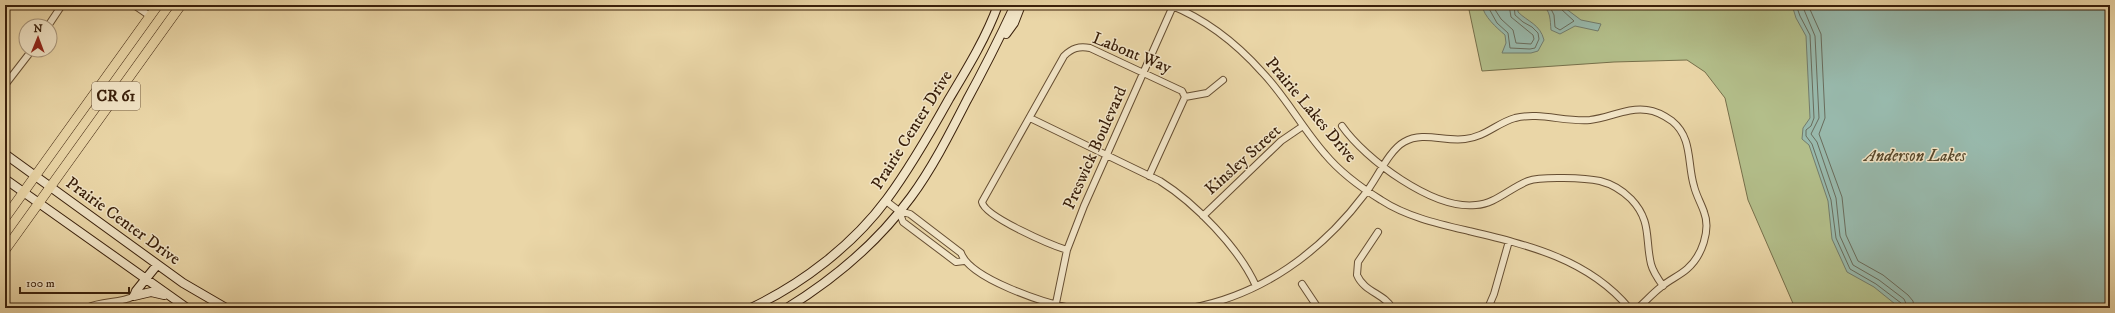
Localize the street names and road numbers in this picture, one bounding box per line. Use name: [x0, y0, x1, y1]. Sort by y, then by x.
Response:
street label: Labont Way: [1089, 27, 1176, 79]
street label: Prairie Lakes Drive: [1260, 53, 1362, 167]
street label: Prairie Center Drive: [866, 66, 958, 194]
road number: CR 61: [92, 82, 140, 110]
street label: Preswick Boulevard: [1058, 83, 1132, 213]
street label: Kinsley Street: [1200, 120, 1286, 200]
street label: Prairie Center Drive: [61, 172, 185, 270]

